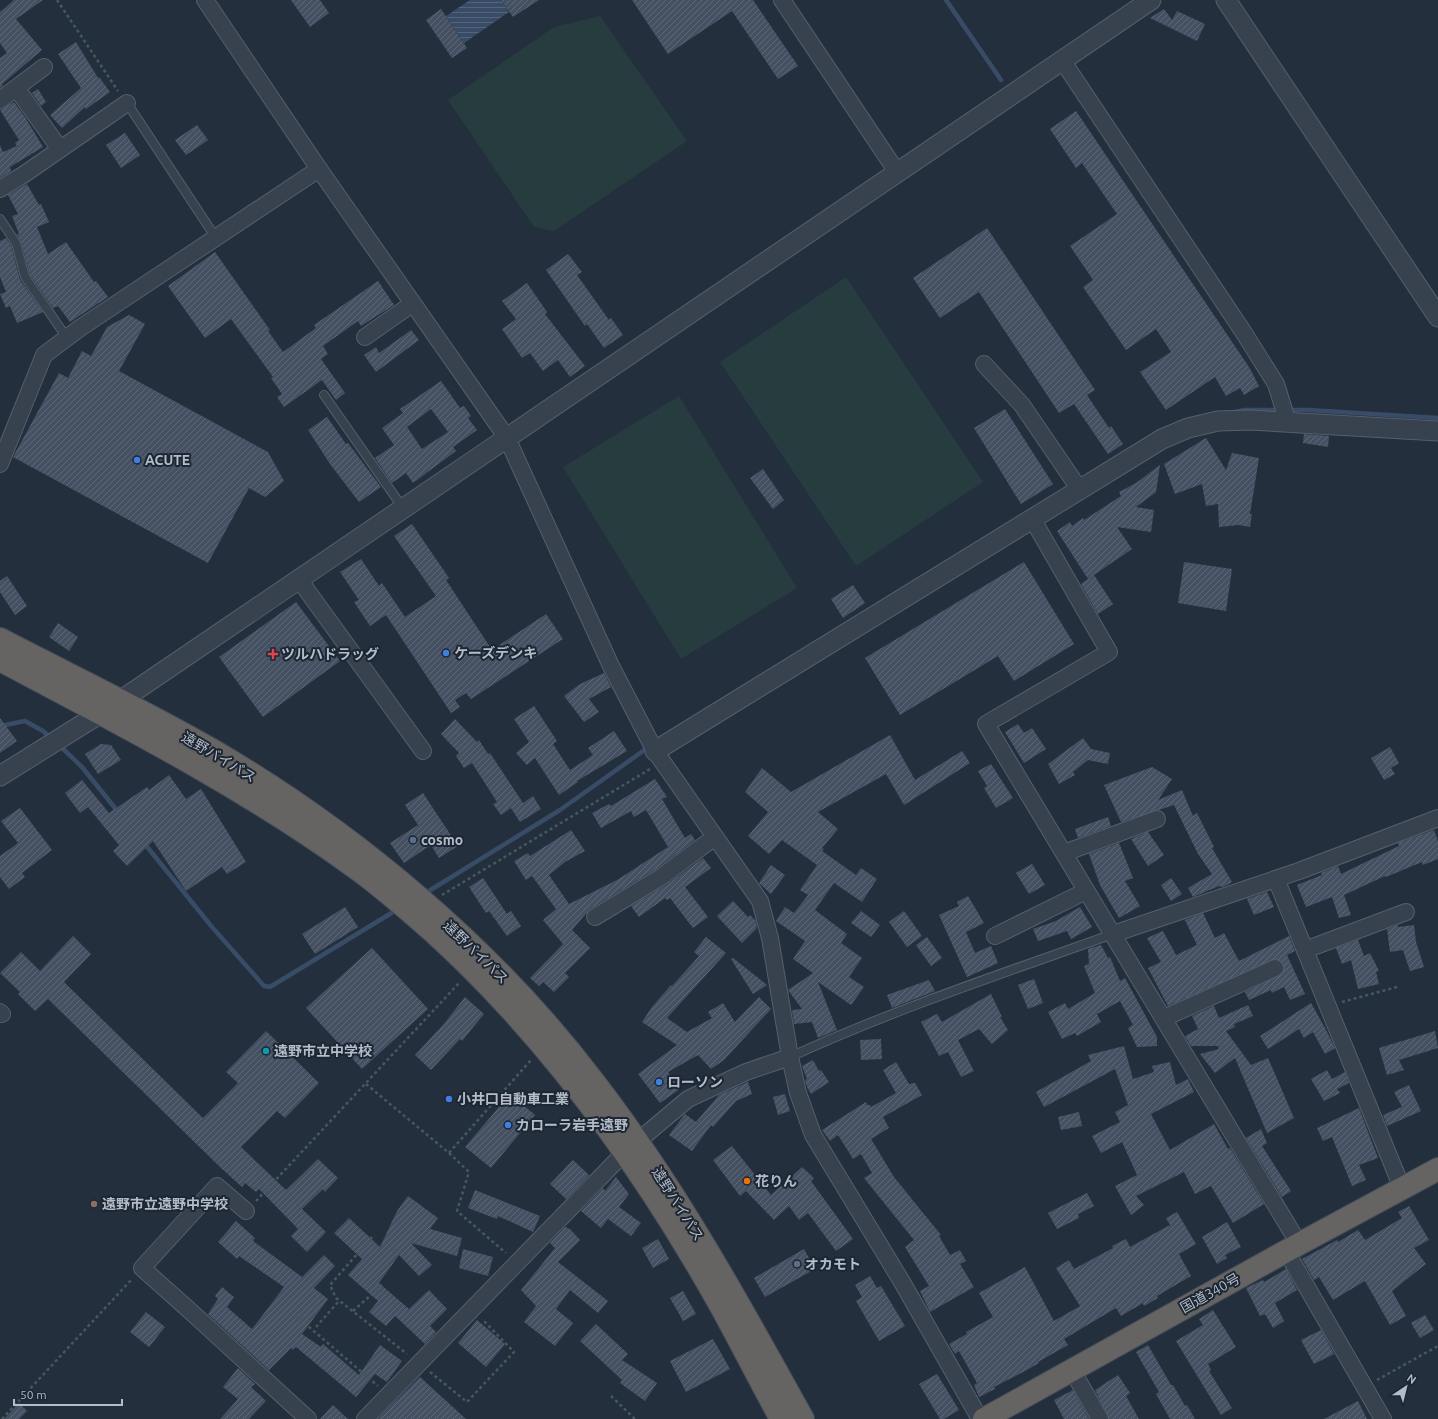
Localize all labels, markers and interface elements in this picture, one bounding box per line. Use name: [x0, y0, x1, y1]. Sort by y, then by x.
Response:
place label: ACUTE: [145, 452, 190, 468]
marker: ACUTE: [132, 455, 142, 465]
place label: ケーズデンキ: [454, 645, 537, 661]
place label: ツルハドラッグ: [281, 646, 379, 662]
marker: ケーズデンキ: [441, 648, 451, 658]
marker: ツルハドラッグ: [268, 649, 278, 659]
street label: 遠野バイパス: [179, 729, 259, 785]
place label: cosmo: [421, 832, 463, 848]
marker: cosmo: [408, 835, 418, 845]
street label: 遠野バイパス: [440, 917, 512, 987]
place label: 遠野市立中学校: [274, 1043, 372, 1059]
marker: 遠野市立中学校: [261, 1046, 271, 1056]
place label: ローソン: [667, 1074, 723, 1090]
marker: ローソン: [654, 1077, 664, 1087]
place label: 小井口自動車工業: [457, 1091, 569, 1107]
marker: 小井口自動車工業: [444, 1094, 454, 1104]
place label: カローラ岩手遠野: [516, 1117, 628, 1133]
marker: カローラ岩手遠野: [503, 1120, 513, 1130]
street label: 遠野バイパス: [649, 1164, 707, 1244]
place label: 花りん: [755, 1173, 797, 1189]
marker: 花りん: [742, 1176, 752, 1186]
place label: 遠野市立遠野中学校: [102, 1196, 228, 1212]
marker: 遠野市立遠野中学校: [89, 1199, 99, 1209]
place label: オカモト: [805, 1256, 861, 1272]
marker: オカモト: [792, 1259, 802, 1269]
street label: 国道340号: [1177, 1270, 1243, 1316]
north arrow: [1386, 1367, 1426, 1407]
text: N: [1405, 1372, 1419, 1386]
scale bar: [14, 1381, 122, 1407]
text: 50 m: [20, 1388, 47, 1401]

